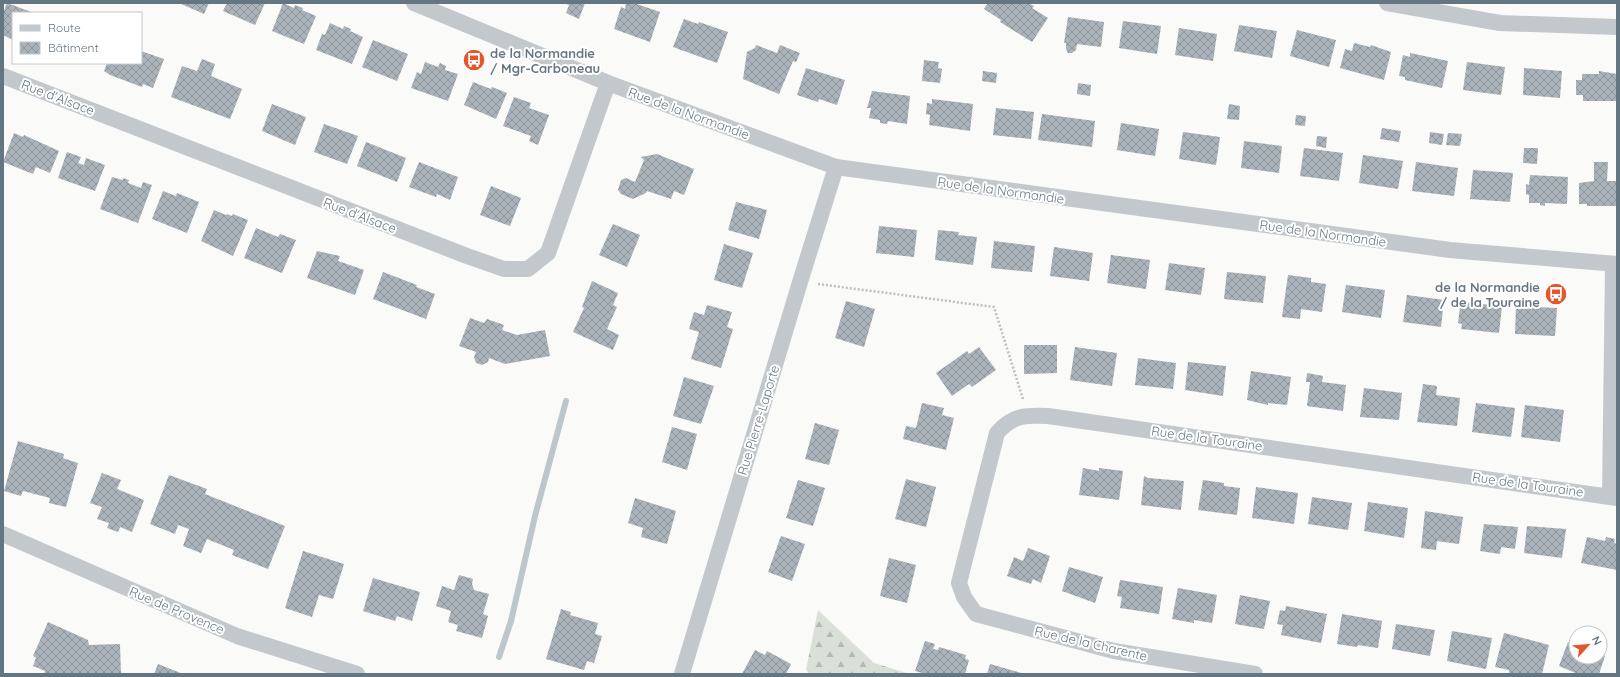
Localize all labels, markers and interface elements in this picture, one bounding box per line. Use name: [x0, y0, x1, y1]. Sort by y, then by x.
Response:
legend: [12, 12, 142, 64]
text: Route: [48, 20, 81, 35]
text: Bâtiment: [48, 40, 98, 55]
place label: de la Normandie / Mgr-Carboneau: [490, 45, 600, 76]
bus stop icon: de la Normandie / Mgr-Carboneau: [461, 47, 487, 73]
street label: Rue d'Alsace: [19, 76, 97, 118]
street label: Rue de la Normandie: [626, 84, 752, 142]
street label: Rue de la Normandie: [937, 173, 1065, 207]
street label: Rue d'Alsace: [321, 194, 399, 236]
street label: Rue de la Normandie: [1259, 216, 1387, 250]
place label: de la Normandie / de la Touraine: [1435, 279, 1540, 310]
bus stop icon: de la Normandie / de la Touraine: [1543, 281, 1569, 307]
street label: Rue Pierre-Laporte: [734, 363, 782, 477]
street label: Rue de la Touraine: [1150, 422, 1264, 454]
street label: Rue de la Touraine: [1471, 468, 1585, 500]
street label: Rue de Provence: [127, 583, 227, 637]
street label: Rue de la Charente: [1033, 622, 1149, 664]
north arrow: [1568, 625, 1608, 665]
text: N: [1589, 634, 1605, 647]

